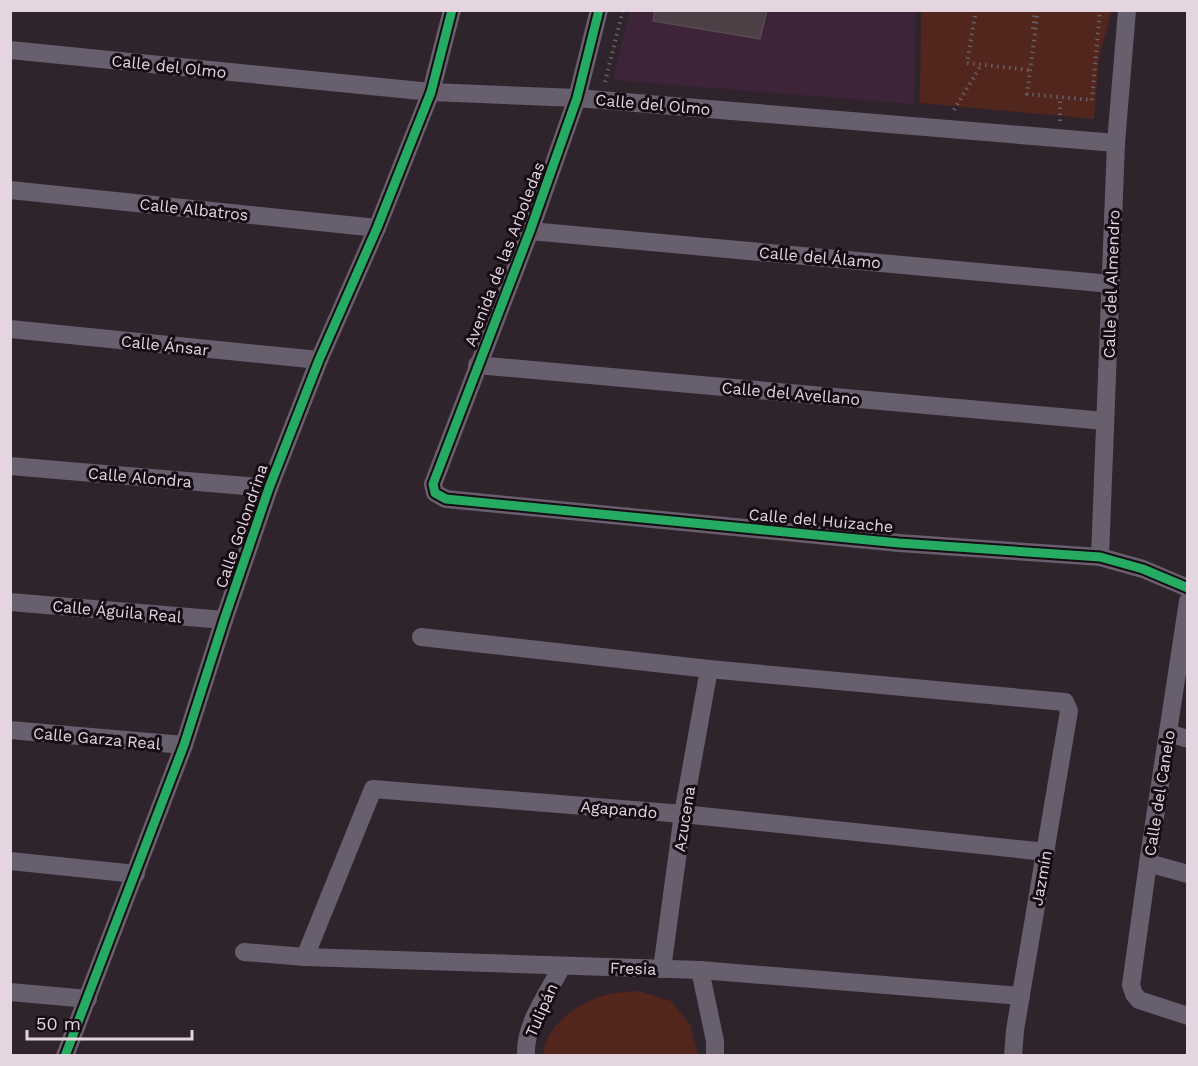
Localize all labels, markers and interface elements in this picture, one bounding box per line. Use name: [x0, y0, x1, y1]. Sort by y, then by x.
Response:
street label: Calle del Olmo: [111, 51, 227, 82]
street label: Calle del Olmo: [595, 90, 711, 119]
street label: Avenida de las Arboledas: [460, 159, 548, 349]
street label: Calle Albatros: [139, 194, 249, 225]
street label: Calle del Almendro: [1099, 209, 1124, 359]
street label: Calle del Álamo: [758, 243, 882, 272]
street label: Calle Ánsar: [120, 331, 210, 360]
street label: Calle del Avellano: [721, 378, 861, 409]
street label: Calle Golondrina: [211, 462, 272, 591]
street label: Calle Alondra: [87, 463, 193, 492]
street label: Calle del Huizache: [748, 505, 894, 536]
street label: Calle Águila Real: [52, 596, 182, 627]
street label: Calle Garza Real: [32, 723, 162, 754]
street label: Calle del Canelo: [1140, 729, 1179, 857]
street label: Azucena: [670, 785, 699, 853]
street label: Agapando: [580, 797, 658, 822]
street label: Jazmín: [1027, 849, 1056, 907]
street label: Fresia: [609, 958, 656, 979]
street label: Tulipán: [521, 980, 562, 1040]
scale bar: [27, 1003, 192, 1041]
text: 50 m: [36, 1013, 81, 1034]

